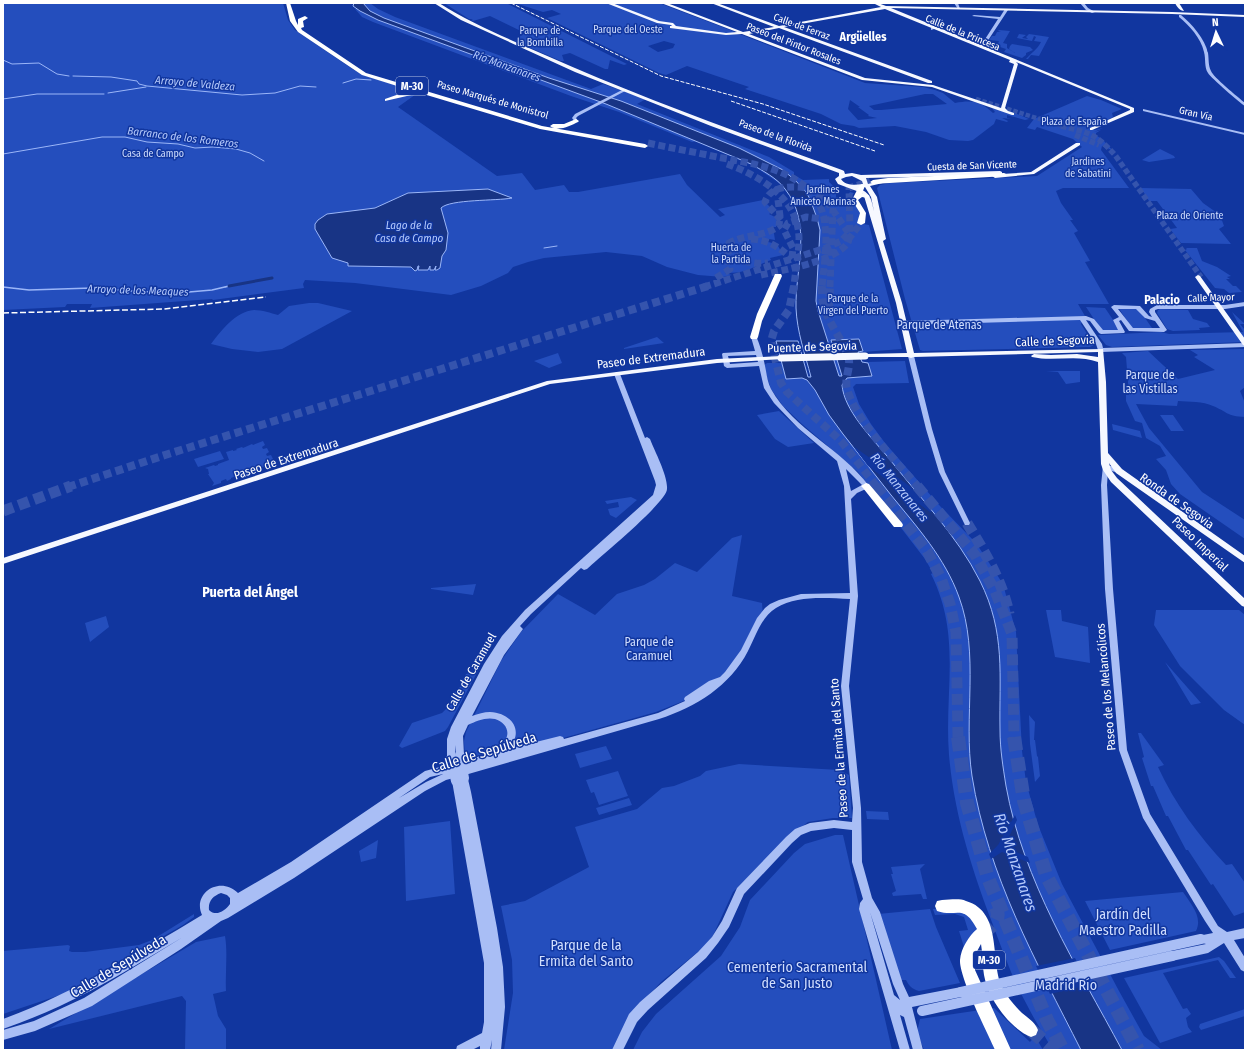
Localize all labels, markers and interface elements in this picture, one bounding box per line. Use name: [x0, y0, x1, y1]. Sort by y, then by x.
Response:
street label: Calle de Ferraz: [772, 11, 832, 43]
north arrow: [1196, 12, 1236, 52]
street label: Calle de la Princesa: [924, 13, 1002, 53]
text: N: [1212, 16, 1219, 29]
street label: Paseo del Pintor Rosales: [745, 20, 843, 67]
park label: Parque del Oeste: [593, 24, 663, 36]
park label: Parque de la Bombilla: [517, 25, 563, 49]
district label: Argüelles: [839, 30, 887, 44]
water label: Río Manzanares: [471, 48, 543, 85]
water label: Arroyo de Valdeza: [153, 73, 236, 93]
road number: M-30: [396, 77, 428, 95]
street label: Paseo Marqués de Monistrol: [436, 78, 550, 122]
street label: Gran Vía: [1178, 103, 1214, 124]
park label: Plaza de España: [1041, 116, 1107, 128]
street label: Paseo de la Florida: [737, 117, 814, 155]
water label: Barranco de los Romeros: [127, 124, 240, 151]
park label: Casa de Campo: [122, 148, 184, 160]
park label: Jardines de Sabatini: [1065, 156, 1111, 180]
street label: Cuesta de San Vicente: [927, 158, 1017, 174]
park label: Jardines Aniceto Marinas: [790, 184, 856, 208]
park label: Plaza de Oriente: [1157, 210, 1224, 222]
water label: Lago de la Casa de Campo: [375, 219, 444, 245]
park label: Huerta de la Partida: [711, 242, 751, 266]
water label: Arroyo de los Meaques: [86, 282, 189, 299]
street label: Calle Mayor: [1187, 291, 1235, 305]
park label: Parque de la Virgen del Puerto: [818, 293, 888, 317]
district label: Palacio: [1144, 293, 1180, 307]
park label: Parque de Atenas: [896, 318, 982, 332]
street label: Calle de Segovia: [1015, 333, 1095, 349]
street label: Puente de Segovia: [767, 338, 857, 356]
street label: Paseo de Extremadura: [596, 344, 706, 372]
park label: Parque de las Vistillas: [1122, 368, 1178, 396]
street label: Paseo de Extremadura: [232, 435, 340, 482]
water label: Río Manzanares: [867, 450, 932, 525]
street label: Ronda de Segovia: [1137, 470, 1217, 532]
street label: Paseo Imperial: [1169, 514, 1231, 574]
district label: Puerta del Ángel: [202, 583, 298, 601]
street label: Paseo de los Melancólicos: [1093, 623, 1119, 751]
street label: Calle de Caramuel: [443, 630, 499, 714]
park label: Parque de Caramuel: [624, 635, 674, 663]
street label: Paseo de la Ermita del Santo: [827, 678, 851, 818]
street label: Calle de Sepúlveda: [430, 728, 539, 776]
water label: Río Manzanares: [990, 810, 1041, 914]
park label: Jardín del Maestro Padilla: [1079, 906, 1167, 939]
street label: Calle de Sepúlveda: [67, 931, 169, 1002]
park label: Parque de la Ermita del Santo: [539, 937, 633, 970]
road number: M-30: [973, 951, 1005, 969]
park label: Cementerio Sacramental de San Justo: [727, 959, 867, 992]
park label: Madrid Río: [1035, 977, 1097, 994]

